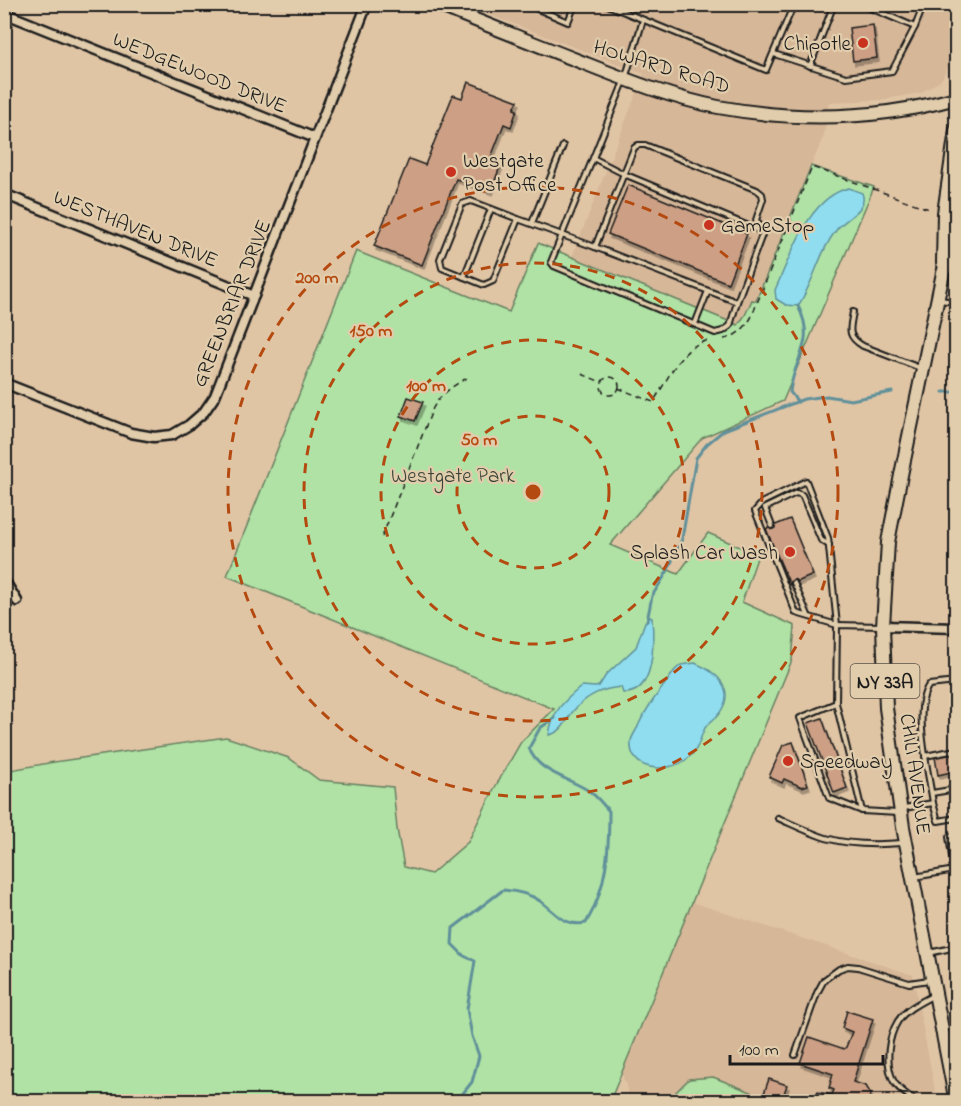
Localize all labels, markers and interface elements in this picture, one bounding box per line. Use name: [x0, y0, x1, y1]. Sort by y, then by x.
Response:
street label: WEDGEWOOD DRIVE: [108, 25, 291, 122]
place label: Chipotle: [783, 30, 852, 60]
street label: HOWARD ROAD: [589, 33, 733, 103]
marker: Chipotle: [856, 36, 870, 50]
place label: Westgate Post Office: [463, 147, 557, 201]
marker: Westgate Post Office: [444, 165, 458, 179]
street label: WESTHAVEN DRIVE: [49, 183, 222, 277]
place label: GameStop: [721, 212, 814, 242]
street label: GREENBRIAR DRIVE: [186, 216, 280, 392]
marker: GameStop: [702, 218, 716, 232]
text: 200 m: [295, 266, 339, 292]
text: 150 m: [350, 319, 392, 345]
text: 100 m: [406, 374, 446, 400]
text: 50 m: [461, 428, 497, 454]
park label: Westgate Park: [391, 462, 516, 494]
centre of rings: [523, 482, 543, 502]
place label: Splash Car Wash: [630, 539, 778, 569]
marker: Splash Car Wash: [783, 545, 797, 559]
road number: NY 33A: [850, 664, 920, 698]
street label: CHILI AVENUE: [891, 712, 937, 837]
place label: Speedway: [800, 748, 892, 780]
marker: Speedway: [781, 754, 795, 768]
scale bar: [730, 1028, 883, 1066]
text: 100 m: [739, 1038, 779, 1064]

